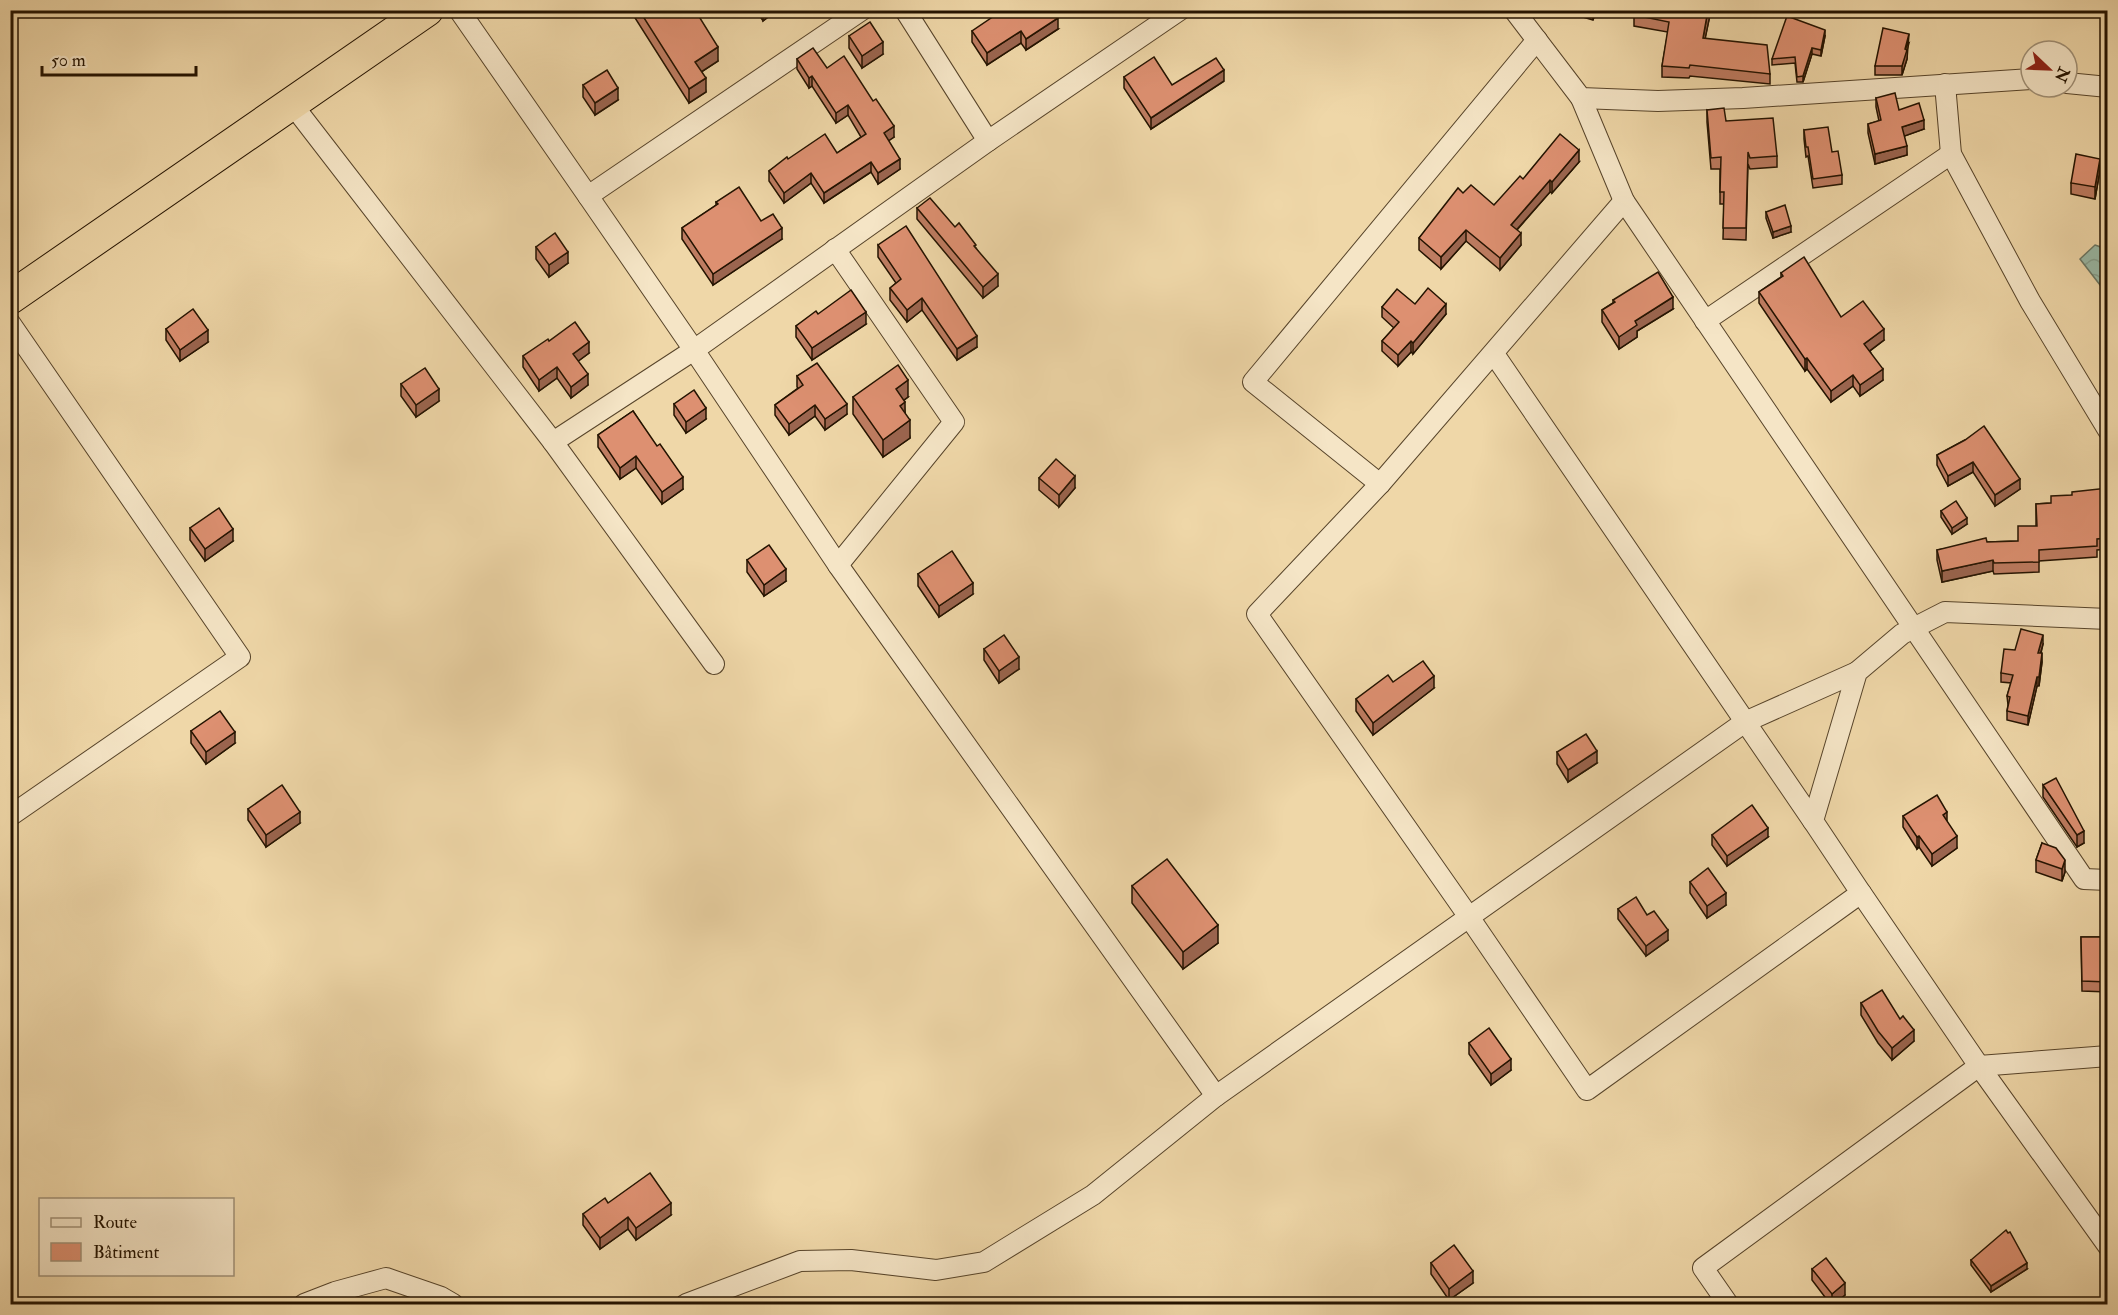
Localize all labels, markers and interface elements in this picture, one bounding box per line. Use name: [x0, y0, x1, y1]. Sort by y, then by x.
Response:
scale bar: [42, 39, 196, 77]
north arrow: [2019, 39, 2079, 99]
text: 50 m: [51, 49, 86, 72]
text: N: [2050, 63, 2074, 86]
legend: [39, 1198, 234, 1276]
text: Route: [93, 1211, 137, 1234]
text: Bâtiment: [93, 1241, 159, 1264]

